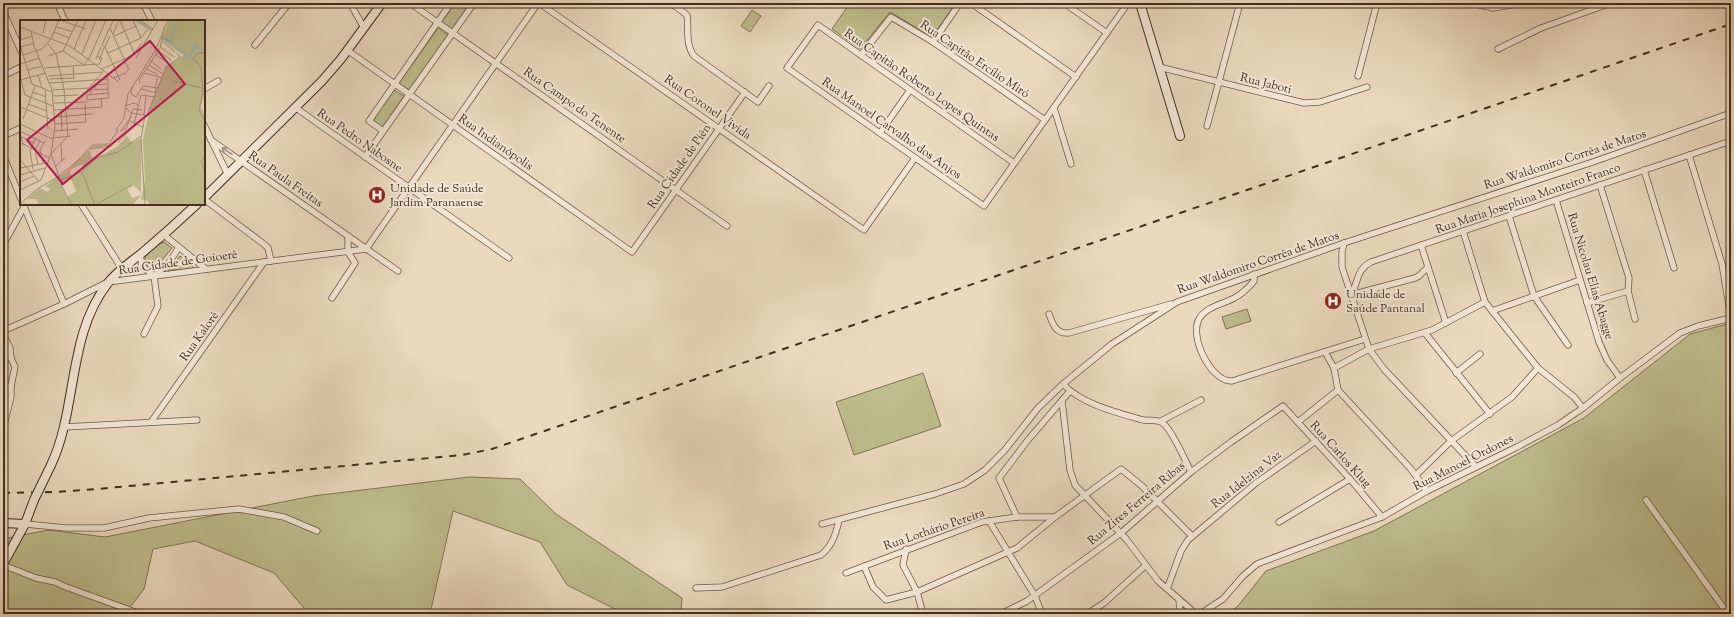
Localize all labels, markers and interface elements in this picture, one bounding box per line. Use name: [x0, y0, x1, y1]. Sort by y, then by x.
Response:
street label: Rua Capitão Ercílio Miró: [916, 16, 1033, 103]
inset map: [20, 20, 205, 205]
street label: Rua Capitão Roberto Lopes Quintas: [840, 25, 1003, 147]
street label: Rua Campo do Tenente: [519, 63, 630, 148]
street label: Rua Jaboti: [1238, 69, 1294, 99]
street label: Rua Coronel Vivida: [660, 71, 755, 145]
street label: Rua Manoel Carvalho dos Anjos: [818, 74, 965, 184]
street label: Rua Pedro Nabosne: [313, 105, 406, 177]
street label: Rua Indianópolis: [454, 110, 537, 176]
street label: Rua Cidade de Piên: [644, 120, 716, 213]
street label: Rua Waldomiro Corrêa de Matos: [1482, 125, 1649, 195]
one-way arrow: [222, 147, 233, 155]
street label: Rua Paula Freitas: [244, 147, 327, 213]
street label: Rua Maria Josephina Monteiro Franco: [1433, 159, 1624, 239]
place label: Unidade de Saúde Jardim Paranaense: [389, 180, 484, 212]
hospital icon: Unidade de Saúde Jardim Paranaense: [367, 185, 387, 205]
street label: Rua Nicolau Elias Abagge: [1562, 211, 1618, 342]
street label: Rua Waldomiro Corrêa de Matos: [1175, 227, 1342, 299]
street label: Rua Cidade de Goioerê: [118, 246, 239, 280]
place label: Unidade de Saúde Pantanal: [1346, 286, 1426, 318]
hospital icon: Unidade de Saúde Pantanal: [1323, 291, 1343, 311]
street label: Rua Kaloré: [176, 308, 224, 365]
street label: Rua Carlos Klug: [1305, 417, 1375, 492]
street label: Rua Manoel Ordones: [1410, 430, 1517, 496]
street label: Rua Idelzina Vaz: [1208, 446, 1286, 513]
street label: Rua Zires Ferreira Ribas: [1084, 457, 1189, 550]
street label: Rua Lothário Pereira: [881, 504, 988, 556]

